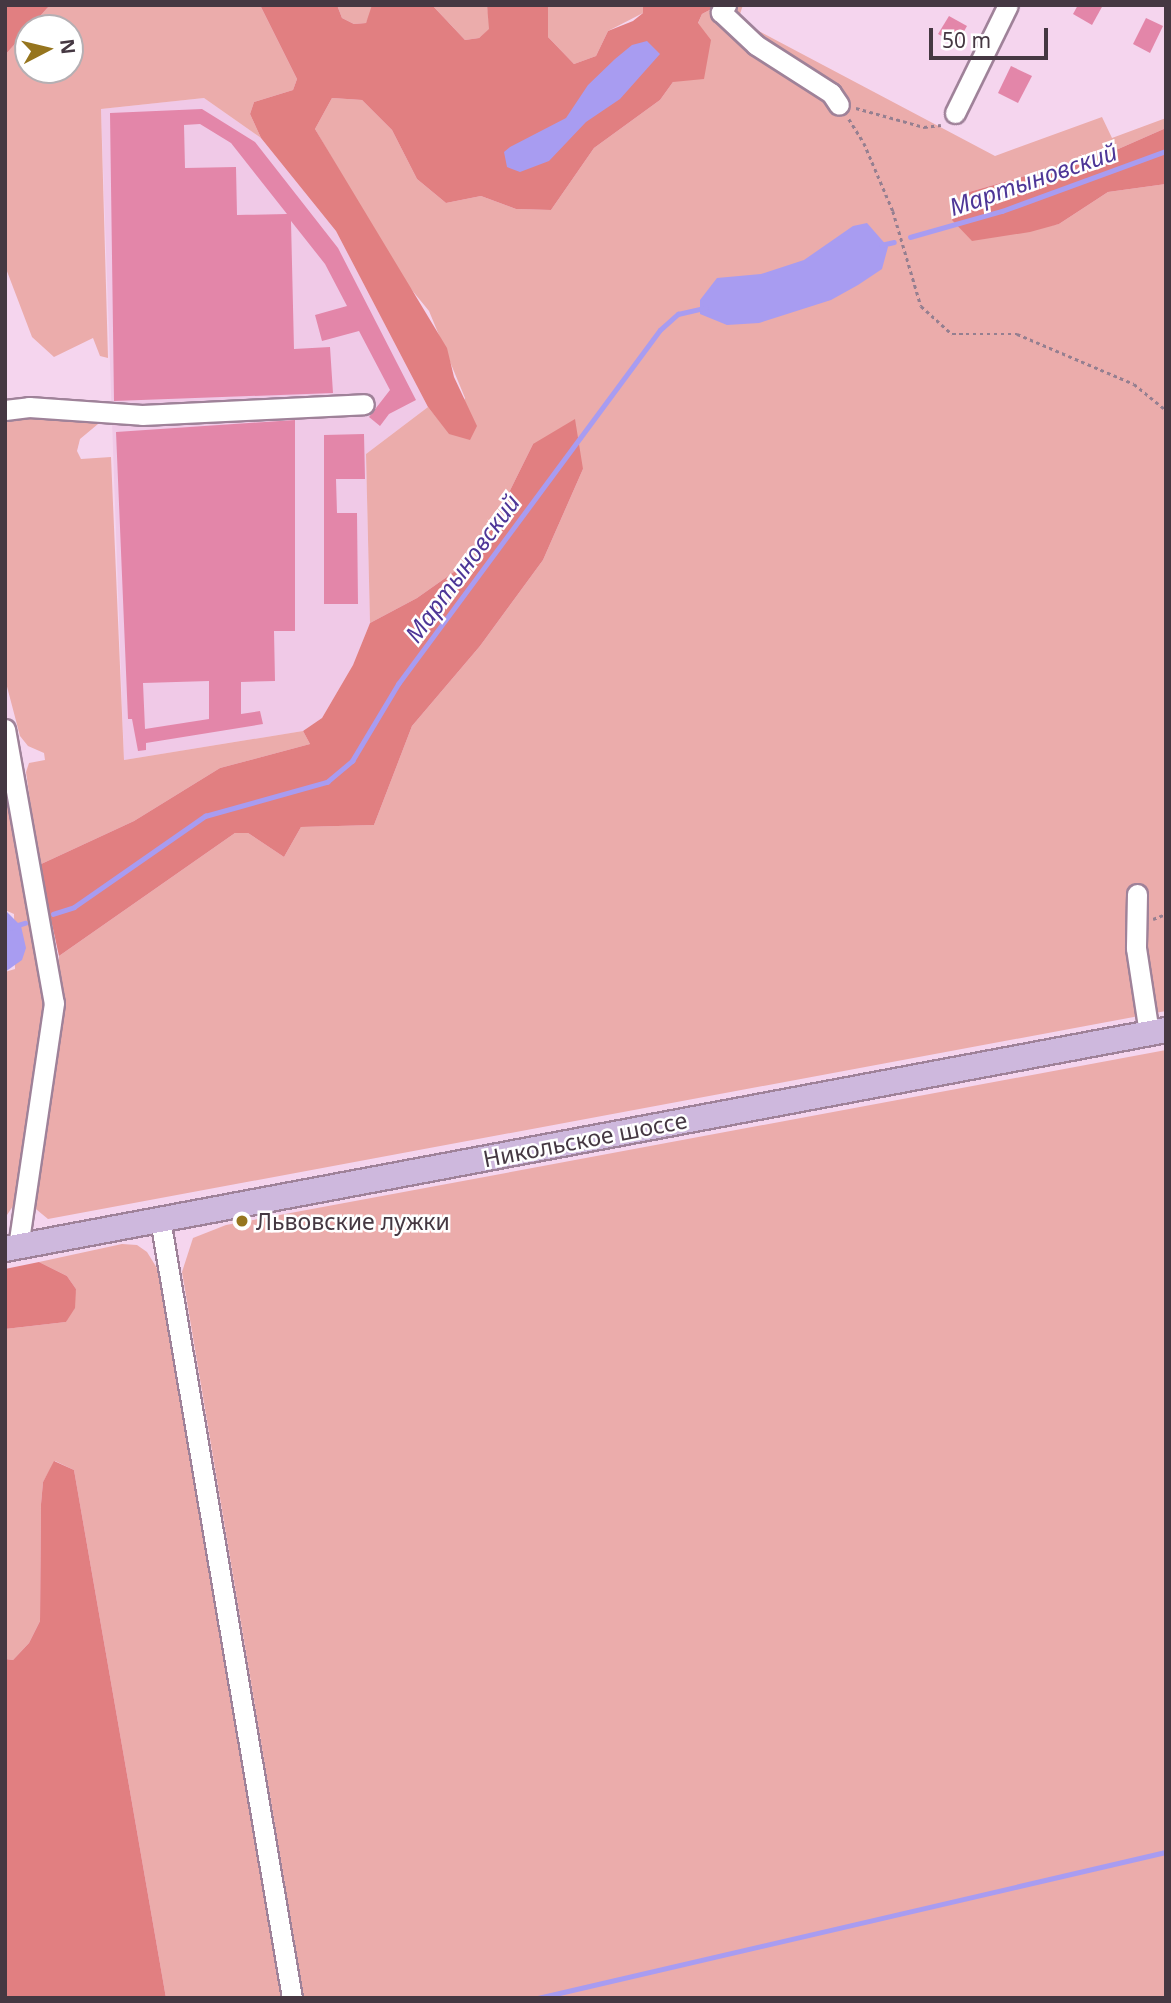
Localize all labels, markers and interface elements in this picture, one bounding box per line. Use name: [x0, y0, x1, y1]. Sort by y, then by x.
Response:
north arrow: [14, 14, 84, 84]
scale bar: [933, 14, 1052, 58]
text: 50 m: [942, 26, 991, 54]
text: N: [54, 37, 82, 56]
water label: Мартыновский: [945, 137, 1121, 221]
water label: Мартыновский: [399, 489, 525, 647]
street label: Никольское шоссе: [481, 1106, 689, 1172]
place label: Львовские лужки: [256, 1207, 450, 1235]
marker: Львовские лужки: [234, 1213, 250, 1229]

